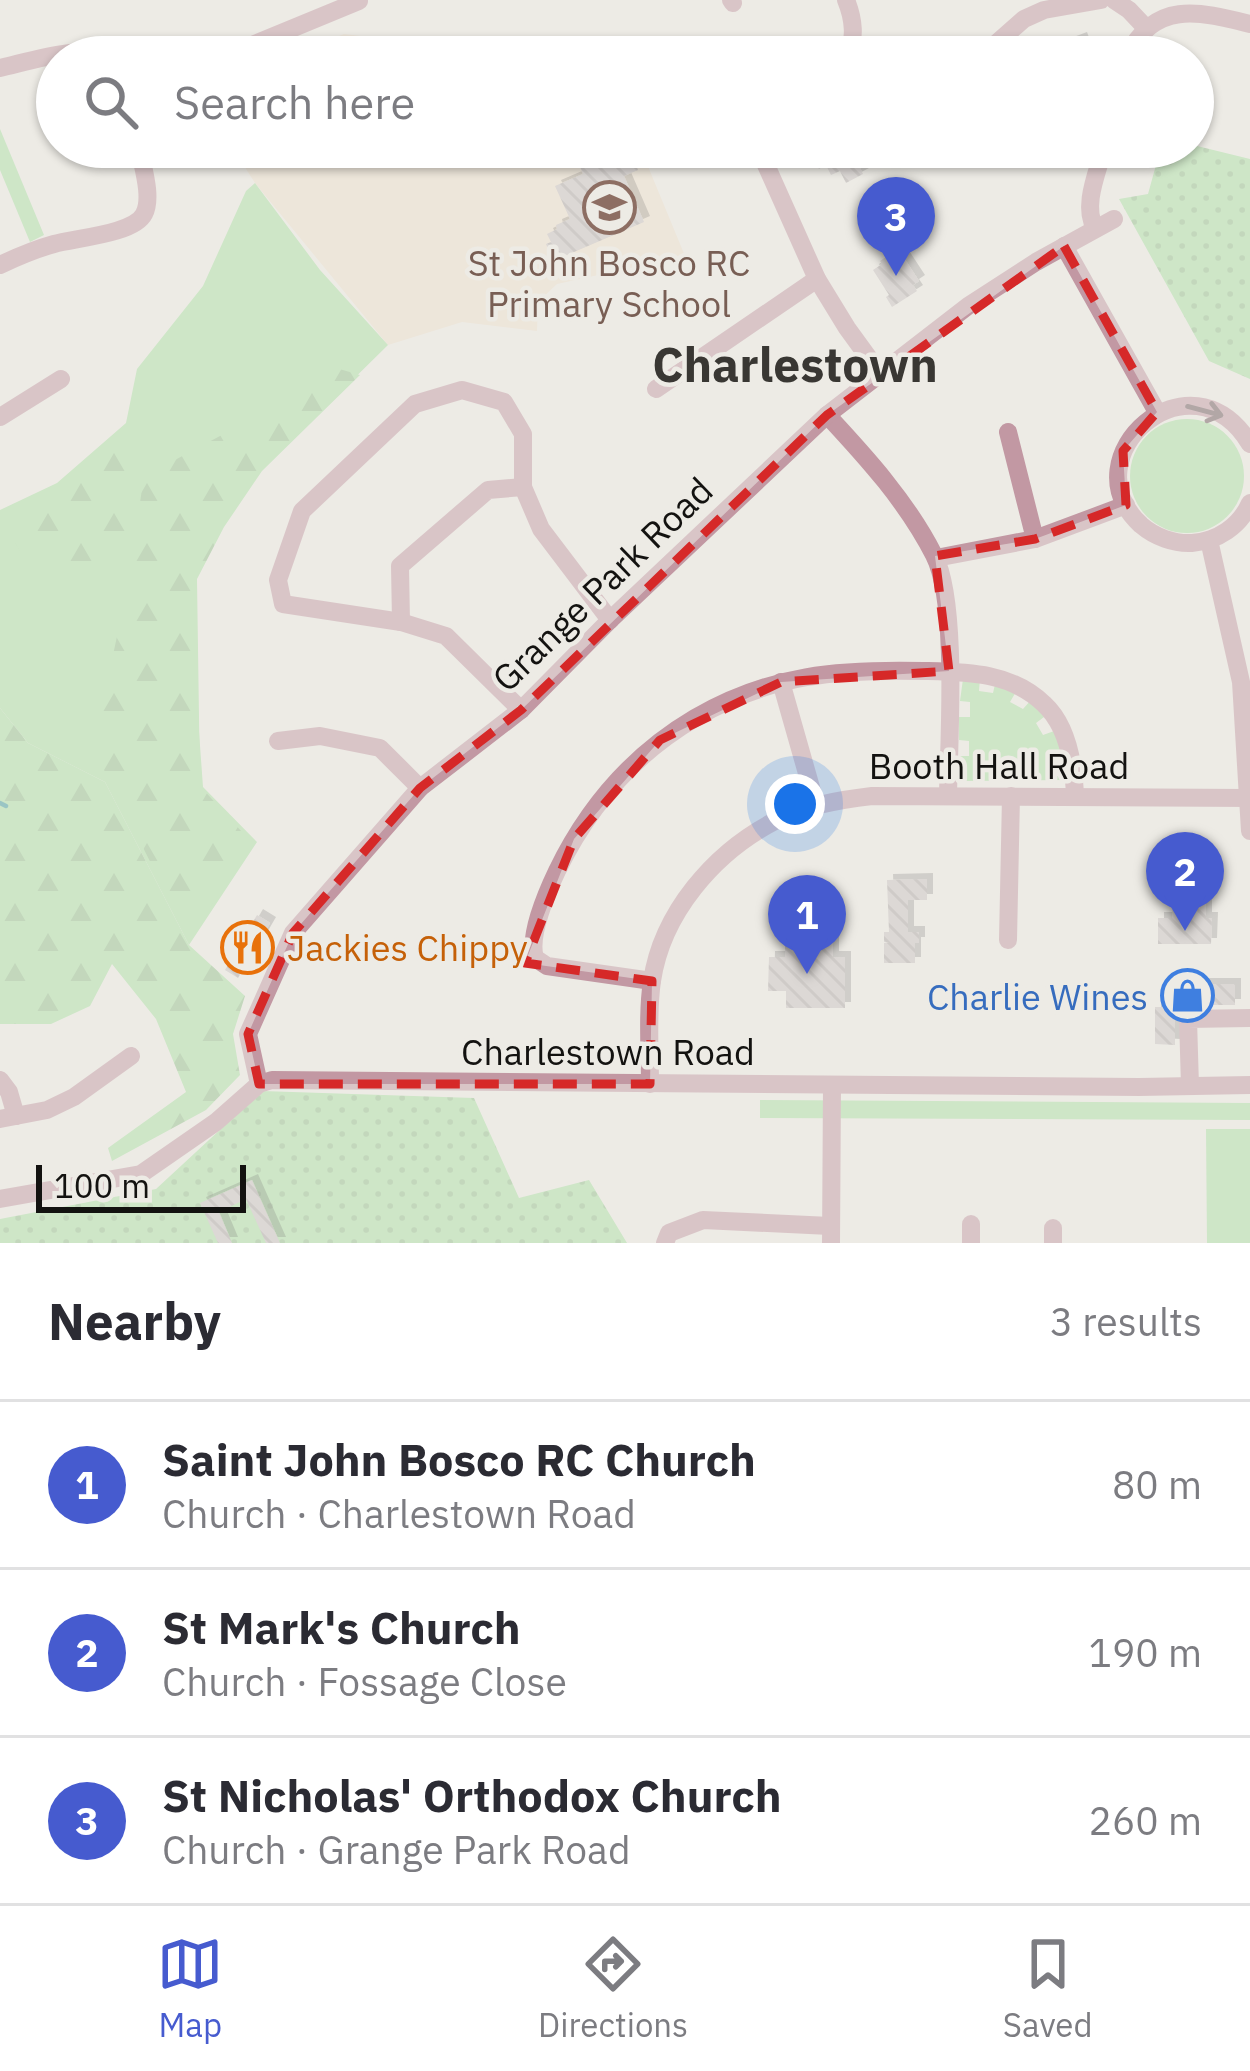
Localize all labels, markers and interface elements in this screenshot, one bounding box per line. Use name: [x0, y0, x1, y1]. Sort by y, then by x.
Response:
search box: [36, 36, 1214, 168]
icon: search: [78, 69, 144, 135]
text: Search here: [174, 73, 415, 131]
pin: 3: [857, 177, 935, 276]
school or university icon: St John Bosco RC Primary School: [581, 179, 637, 235]
place label: St John Bosco RC Primary School: [468, 239, 750, 327]
district label: Charlestown: [652, 333, 938, 395]
one-way arrow: [1185, 401, 1223, 423]
street label: Grange Park Road: [482, 467, 722, 701]
street label: Booth Hall Road: [869, 742, 1129, 789]
your location: [765, 774, 825, 834]
pin: 2: [1146, 832, 1224, 931]
pin: 1: [768, 875, 846, 974]
restaurant icon: Jackies Chippy: [220, 919, 276, 975]
place label: Jackies Chippy: [287, 924, 528, 971]
shop icon: Charlie Wines: [1159, 968, 1215, 1024]
place label: Charlie Wines: [927, 973, 1148, 1020]
street label: Charlestown Road: [461, 1028, 755, 1075]
scale bar: [36, 1159, 246, 1212]
text: 100 m: [54, 1164, 150, 1207]
text: Nearby: [48, 1288, 221, 1354]
text: 3 results: [1050, 1296, 1202, 1347]
text: Saint John Bosco RC Church: [162, 1430, 756, 1488]
text: 1: [75, 1459, 99, 1510]
text: 80 m: [1112, 1459, 1202, 1510]
text: Church · Charlestown Road: [162, 1488, 636, 1539]
text: St Mark's Church: [162, 1598, 521, 1656]
text: 2: [75, 1627, 99, 1678]
text: 190 m: [1089, 1627, 1202, 1678]
text: Church · Fossage Close: [162, 1656, 567, 1707]
text: St Nicholas' Orthodox Church: [162, 1766, 782, 1824]
text: 3: [75, 1795, 99, 1846]
text: 260 m: [1089, 1795, 1202, 1846]
text: Church · Grange Park Road: [162, 1824, 631, 1875]
tab: Map: [157, 1931, 223, 2046]
tab: Directions: [538, 1931, 688, 2046]
tab: Saved: [1003, 1931, 1093, 2046]

